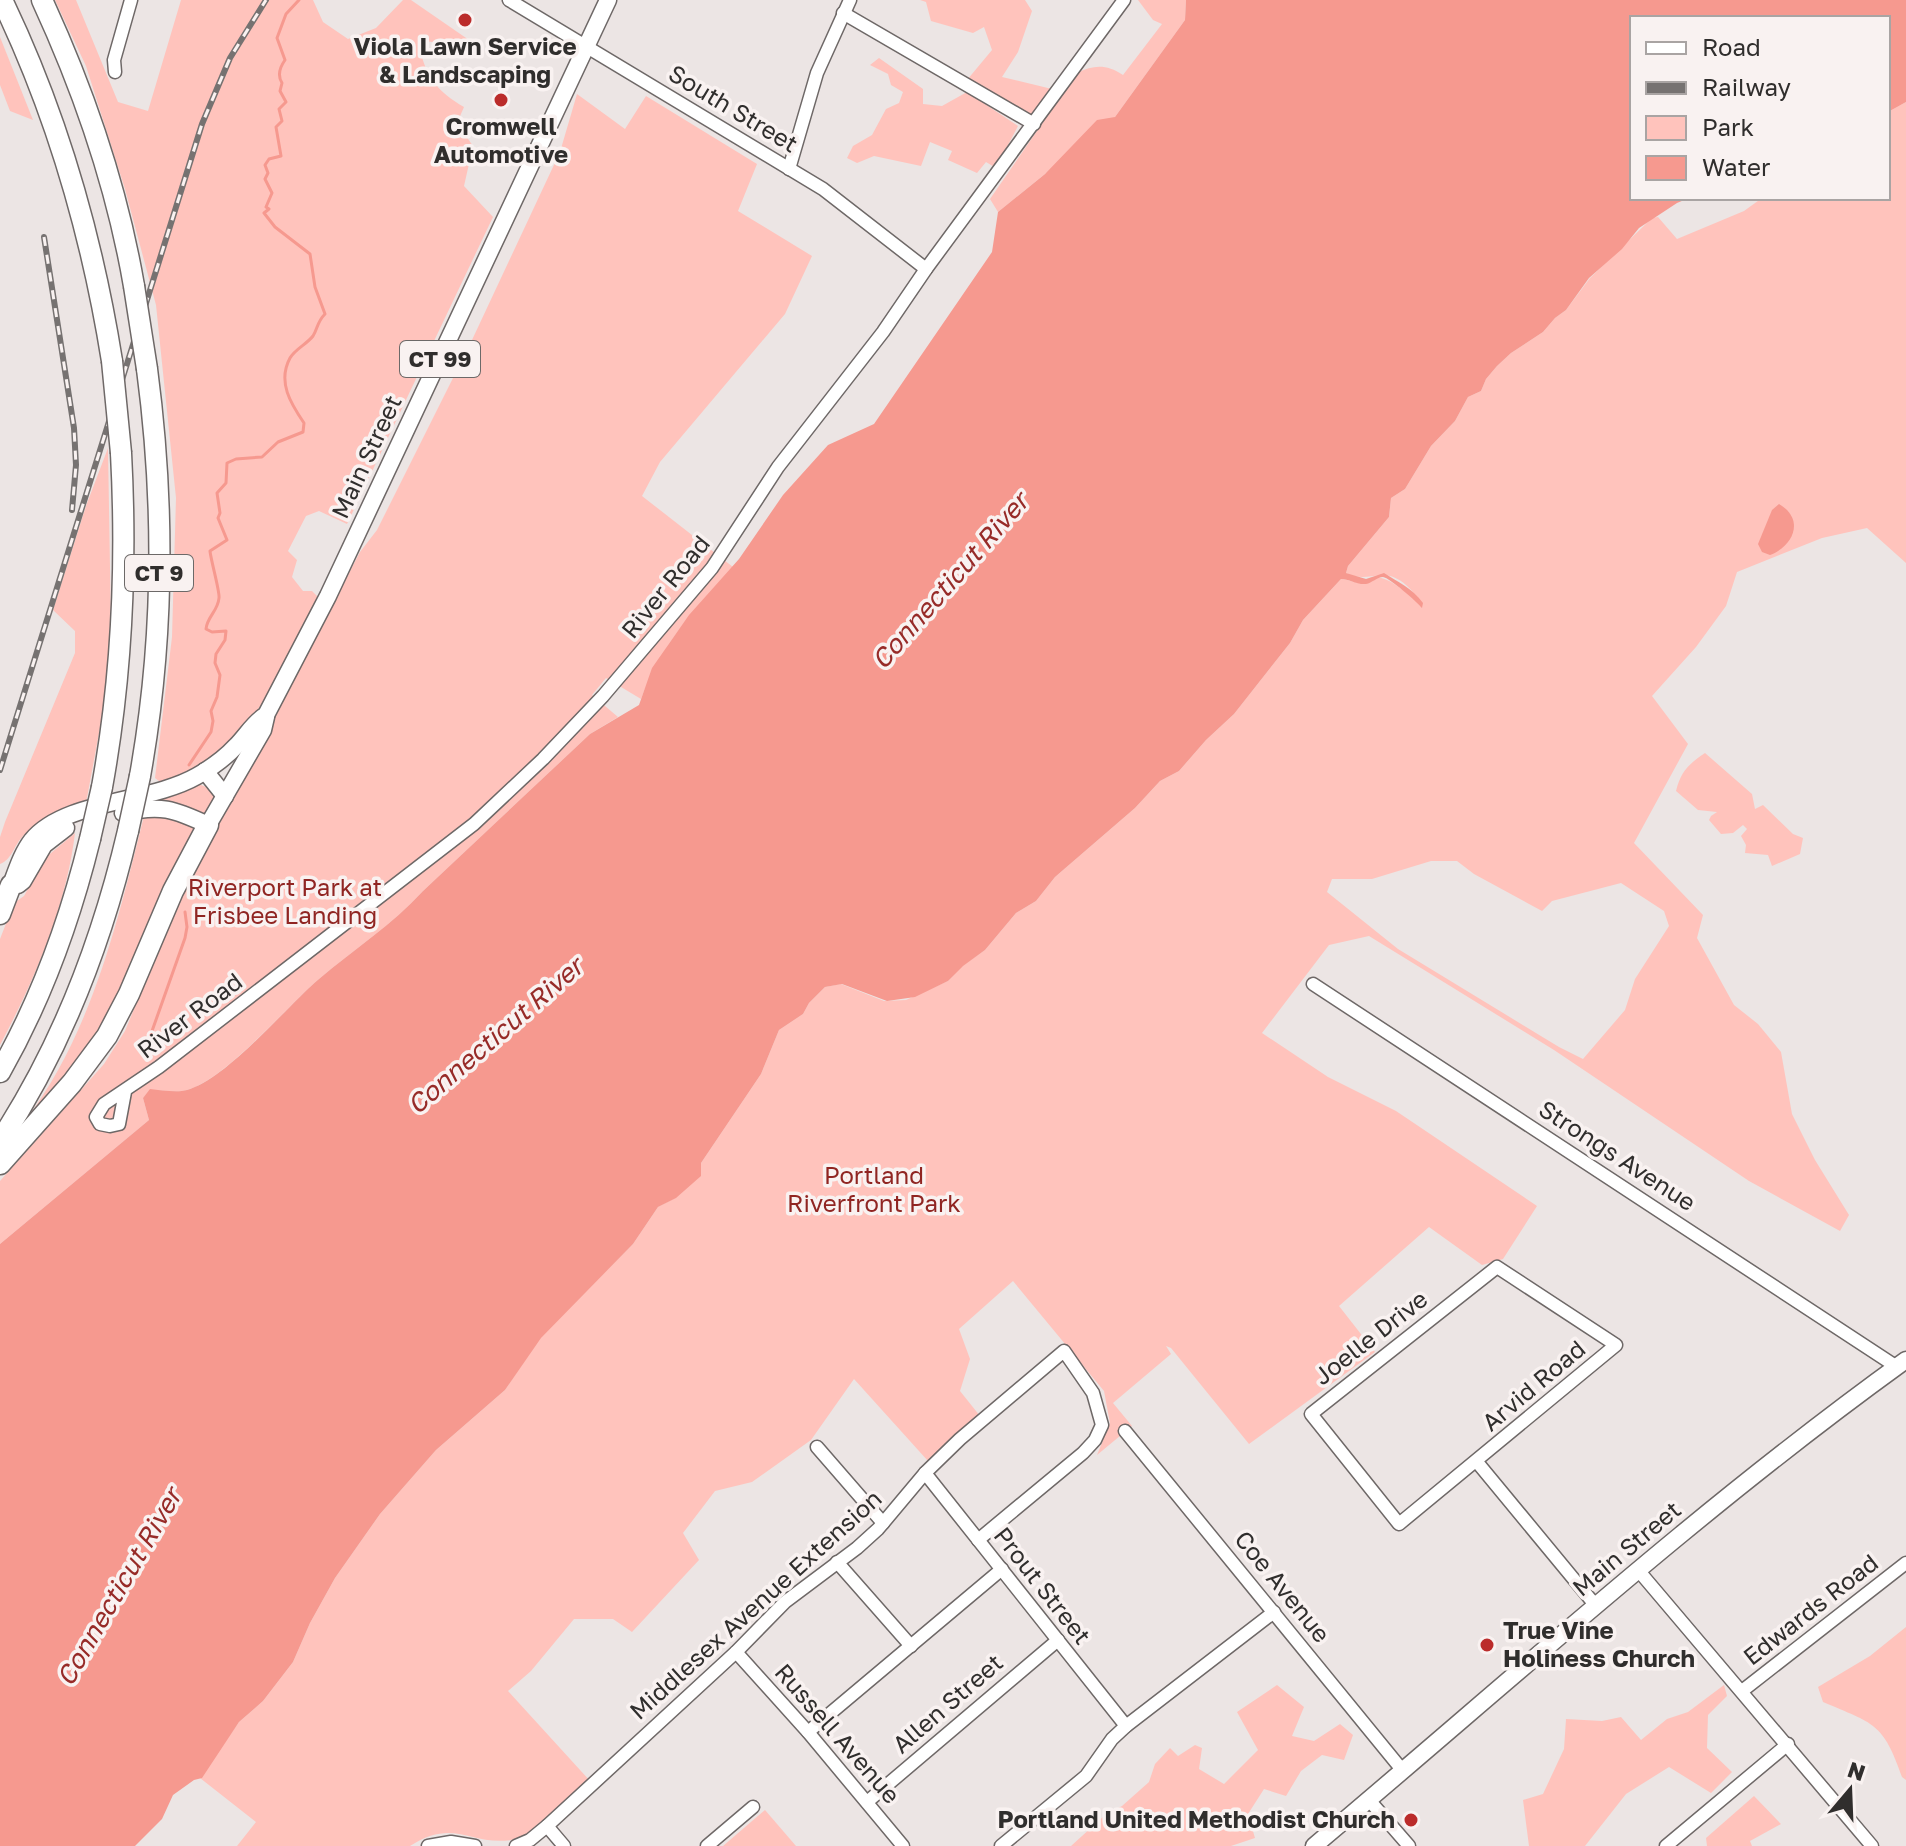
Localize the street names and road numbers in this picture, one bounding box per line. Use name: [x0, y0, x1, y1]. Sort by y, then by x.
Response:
street label: South Street: [664, 58, 804, 158]
road number: CT 99: [400, 341, 480, 377]
street label: Main Street: [325, 390, 407, 523]
street label: River Road: [615, 529, 715, 643]
road number: CT 9: [125, 555, 193, 591]
street label: River Road: [131, 966, 247, 1064]
street label: Strongs Avenue: [1534, 1093, 1702, 1216]
street label: Joelle Drive: [1308, 1283, 1433, 1390]
street label: Arvid Road: [1476, 1333, 1590, 1436]
street label: Middlesex Avenue Extension: [623, 1483, 887, 1725]
street label: Main Street: [1566, 1494, 1686, 1602]
street label: Prout Street: [989, 1521, 1098, 1649]
street label: Coe Avenue: [1229, 1524, 1337, 1648]
street label: Edwards Road: [1737, 1547, 1883, 1670]
street label: Allen Street: [886, 1647, 1008, 1759]
street label: Russell Avenue: [770, 1657, 907, 1809]

